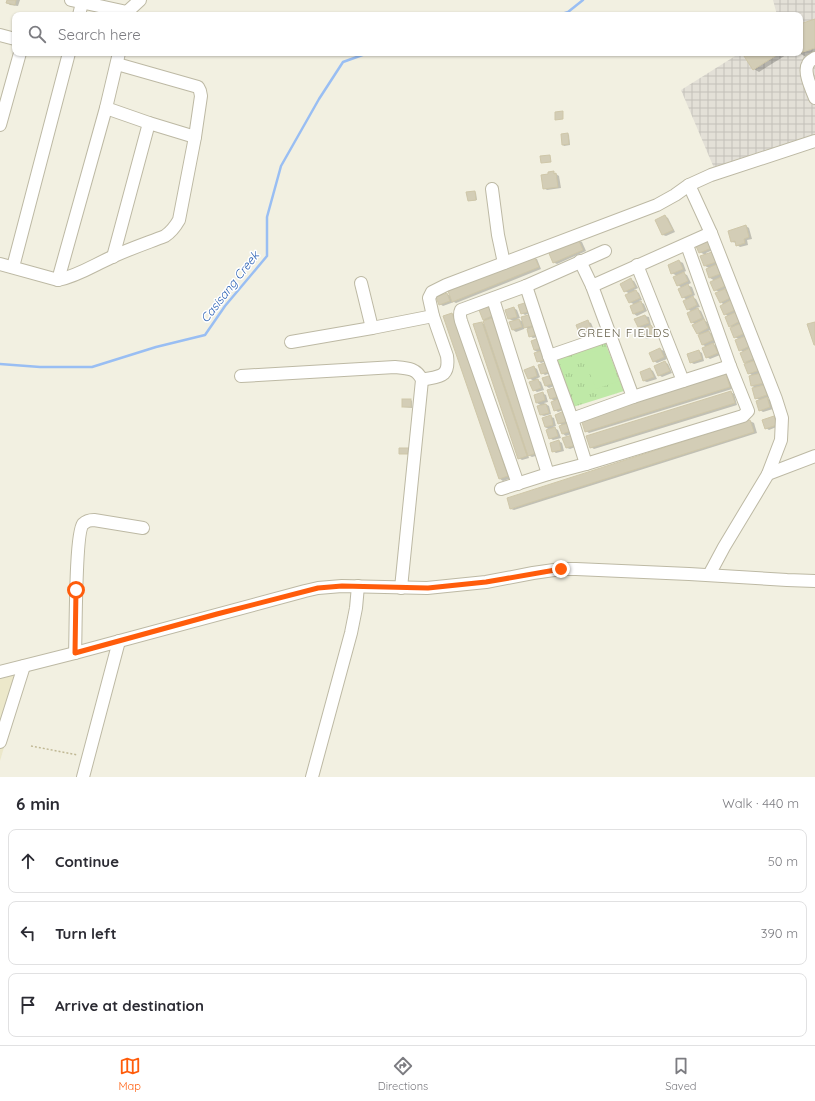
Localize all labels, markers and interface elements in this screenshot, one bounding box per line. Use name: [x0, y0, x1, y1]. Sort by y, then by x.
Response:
search box: [12, 12, 803, 56]
icon: search: [26, 23, 48, 45]
text: Search here: [58, 25, 141, 44]
water label: Casisang Creek: [197, 247, 263, 325]
district label: GREEN FIELDS: [578, 325, 670, 340]
route end: [552, 560, 570, 578]
route start: [67, 581, 85, 599]
text: 6 min: [16, 793, 60, 814]
text: Walk · 440 m: [722, 795, 799, 811]
icon: ahead: [17, 850, 39, 872]
text: Continue: [55, 852, 119, 871]
text: 50 m: [768, 853, 798, 869]
icon: left: [17, 922, 39, 944]
text: Turn left: [55, 924, 117, 943]
text: 390 m: [761, 925, 798, 941]
icon: arrive: [17, 994, 39, 1016]
text: Arrive at destination: [55, 996, 204, 1015]
tab: Map: [118, 1055, 141, 1093]
tab: Directions: [378, 1055, 428, 1093]
tab: Saved: [665, 1055, 697, 1093]

